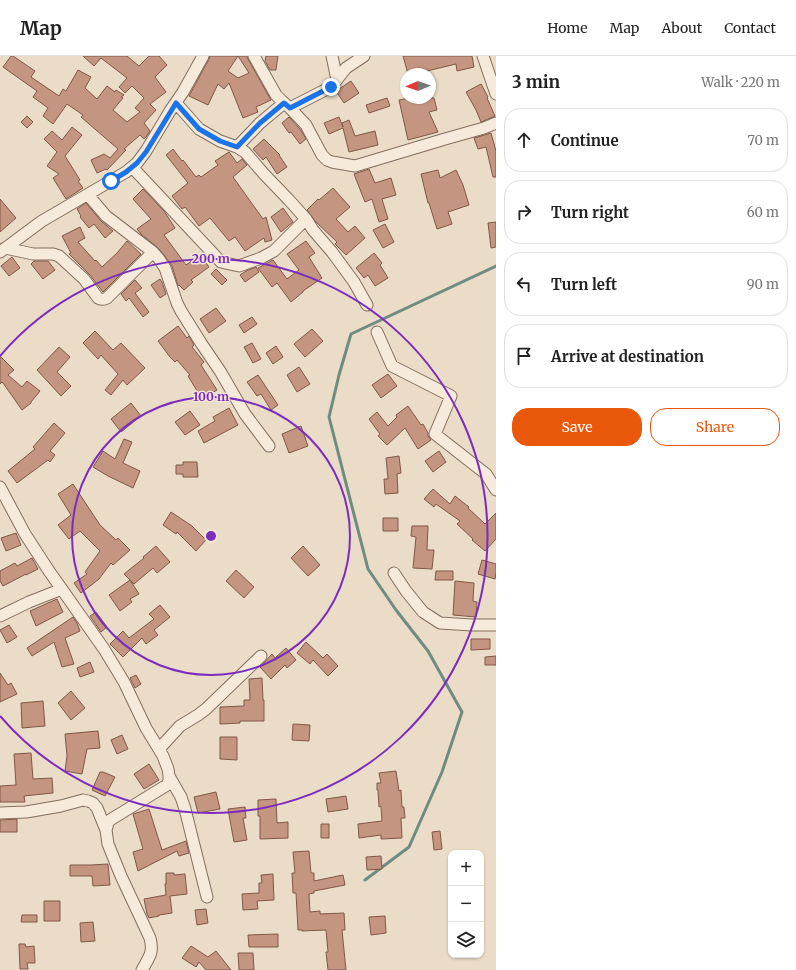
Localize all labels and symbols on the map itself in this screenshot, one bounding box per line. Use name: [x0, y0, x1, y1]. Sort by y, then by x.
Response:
north arrow: [400, 68, 436, 104]
route end: [322, 78, 340, 96]
route start: [102, 172, 120, 190]
text: 200 m: [192, 251, 230, 266]
text: 100 m: [193, 389, 229, 404]
centre of rings: [204, 529, 218, 543]

